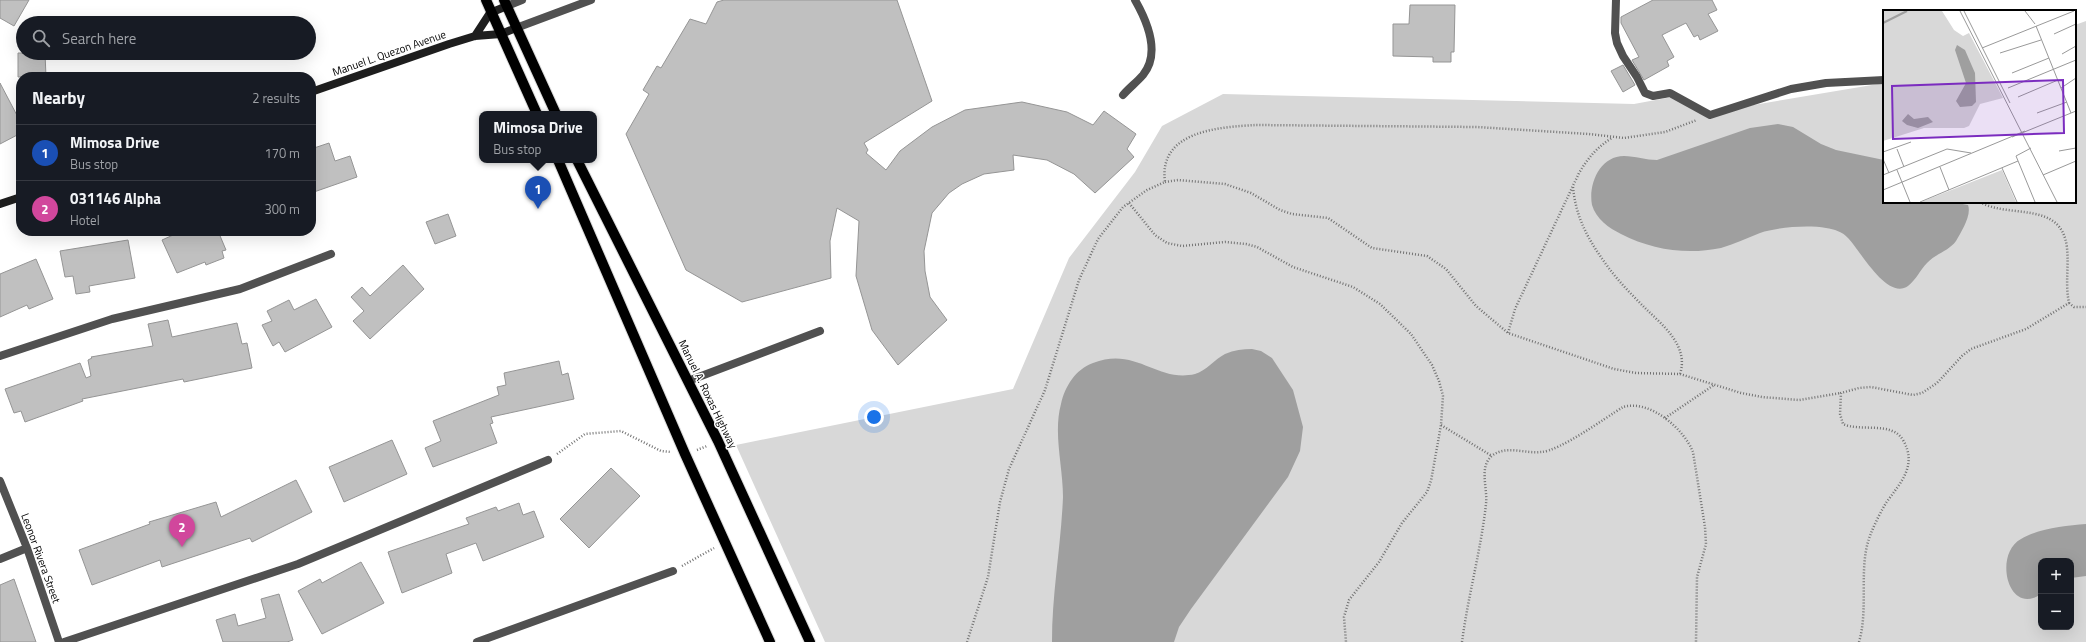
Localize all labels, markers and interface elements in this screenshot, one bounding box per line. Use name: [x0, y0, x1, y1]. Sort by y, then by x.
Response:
inset map: [1883, 10, 2076, 203]
search box: [16, 16, 316, 60]
street label: Manuel L. Quezon Avenue: [330, 26, 448, 80]
icon: search: [30, 27, 52, 49]
text: Search here: [62, 27, 136, 50]
text: Nearby: [32, 85, 85, 111]
text: 2 results: [252, 88, 300, 108]
popup: [479, 111, 597, 163]
text: Mimosa Drive: [493, 116, 583, 139]
text: Mimosa Drive: [70, 131, 159, 154]
text: Bus stop: [493, 139, 541, 159]
text: 1: [41, 143, 49, 163]
text: 170 m: [264, 143, 300, 163]
text: Bus stop: [70, 154, 118, 174]
pin: 1: [525, 176, 551, 209]
text: 031146 Alpha: [70, 187, 161, 210]
text: 2: [41, 199, 49, 219]
text: 300 m: [264, 199, 300, 219]
text: Hotel: [70, 210, 100, 230]
street label: Manuel A. Roxas Highway: [675, 337, 742, 452]
your location: [864, 407, 884, 427]
street label: Leonor Rivera Street: [17, 511, 65, 605]
pin: 2: [169, 514, 195, 547]
map controls: [2038, 558, 2074, 630]
button: +: [2038, 558, 2074, 594]
button: −: [2038, 594, 2074, 630]

